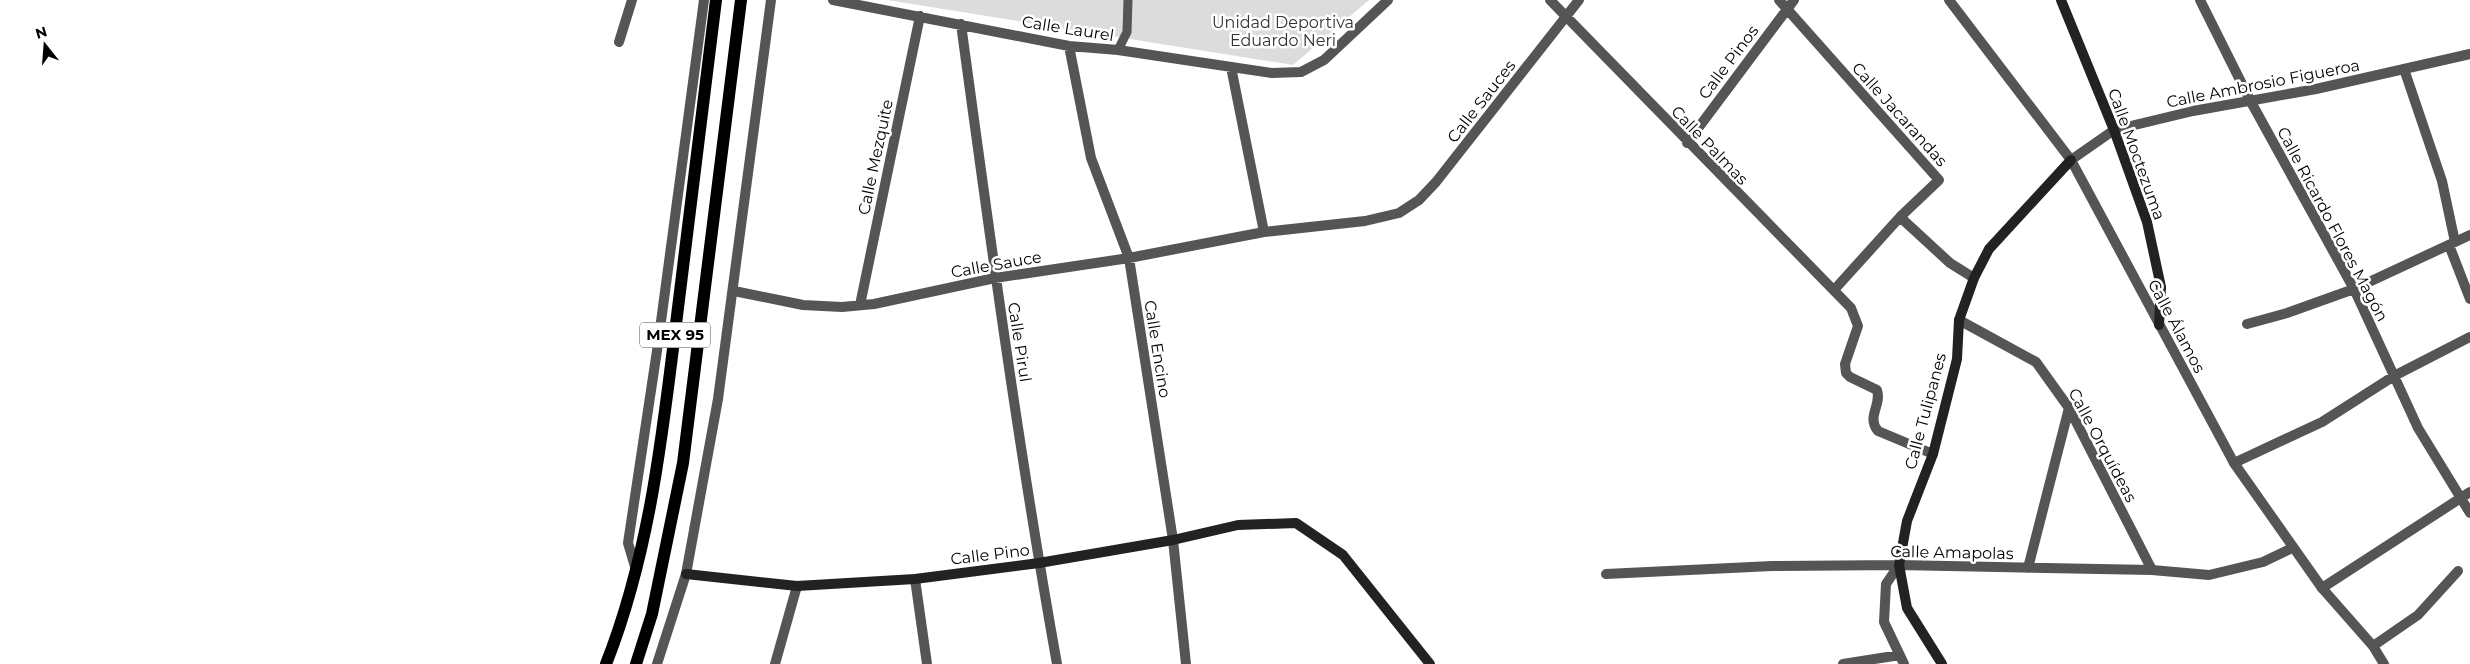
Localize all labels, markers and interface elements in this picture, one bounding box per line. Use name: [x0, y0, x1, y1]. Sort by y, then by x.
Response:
street label: Calle Laurel: [1021, 12, 1115, 45]
park label: Unidad Deportiva Eduardo Neri: [1212, 13, 1354, 50]
north arrow: [20, 20, 70, 70]
street label: Calle Pinos: [1694, 21, 1762, 103]
text: N: [33, 22, 49, 43]
street label: Calle Ambrosio Figueroa: [2165, 55, 2361, 112]
street label: Calle Sauces: [1443, 56, 1520, 146]
street label: Calle Jacarandas: [1848, 59, 1951, 170]
street label: Calle Moctezuma: [2104, 86, 2169, 223]
street label: Calle Mezquite: [854, 98, 897, 217]
street label: Calle Palmas: [1667, 102, 1752, 189]
street label: Calle Ricardo Flores Magón: [2273, 124, 2392, 325]
street label: Calle Sauce: [949, 247, 1043, 282]
street label: Calle Álamos: [2144, 276, 2209, 376]
street label: Calle Encino: [1140, 299, 1175, 399]
street label: Calle Pirul: [1004, 301, 1035, 383]
road number: MEX 95: [640, 322, 710, 348]
street label: Calle Tulipanes: [1901, 351, 1950, 472]
street label: Calle Orquídeas: [2065, 385, 2141, 506]
street label: Calle Pino: [949, 540, 1031, 569]
street label: Calle Amapolas: [1890, 542, 2014, 563]

